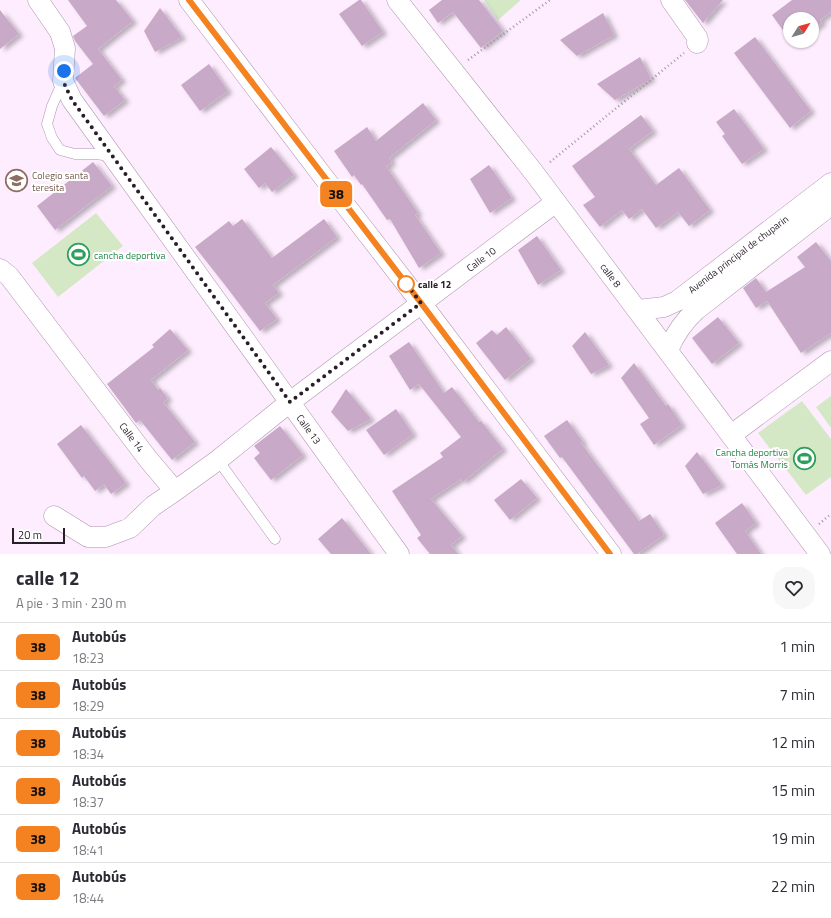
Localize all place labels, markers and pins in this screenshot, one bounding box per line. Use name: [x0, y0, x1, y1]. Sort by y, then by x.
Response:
school or university icon: Colegio santa teresita: [3, 168, 29, 194]
place label: Colegio santa teresita: [32, 168, 88, 195]
sports icon: cancha deportiva: [65, 242, 91, 268]
place label: cancha deportiva: [94, 248, 165, 263]
marker: calle 12: [397, 275, 415, 293]
place label: calle 12: [418, 277, 451, 292]
place label: Cancha deportiva Tomás Morris: [715, 445, 788, 472]
sports icon: Cancha deportiva Tomás Morris: [791, 445, 817, 471]

